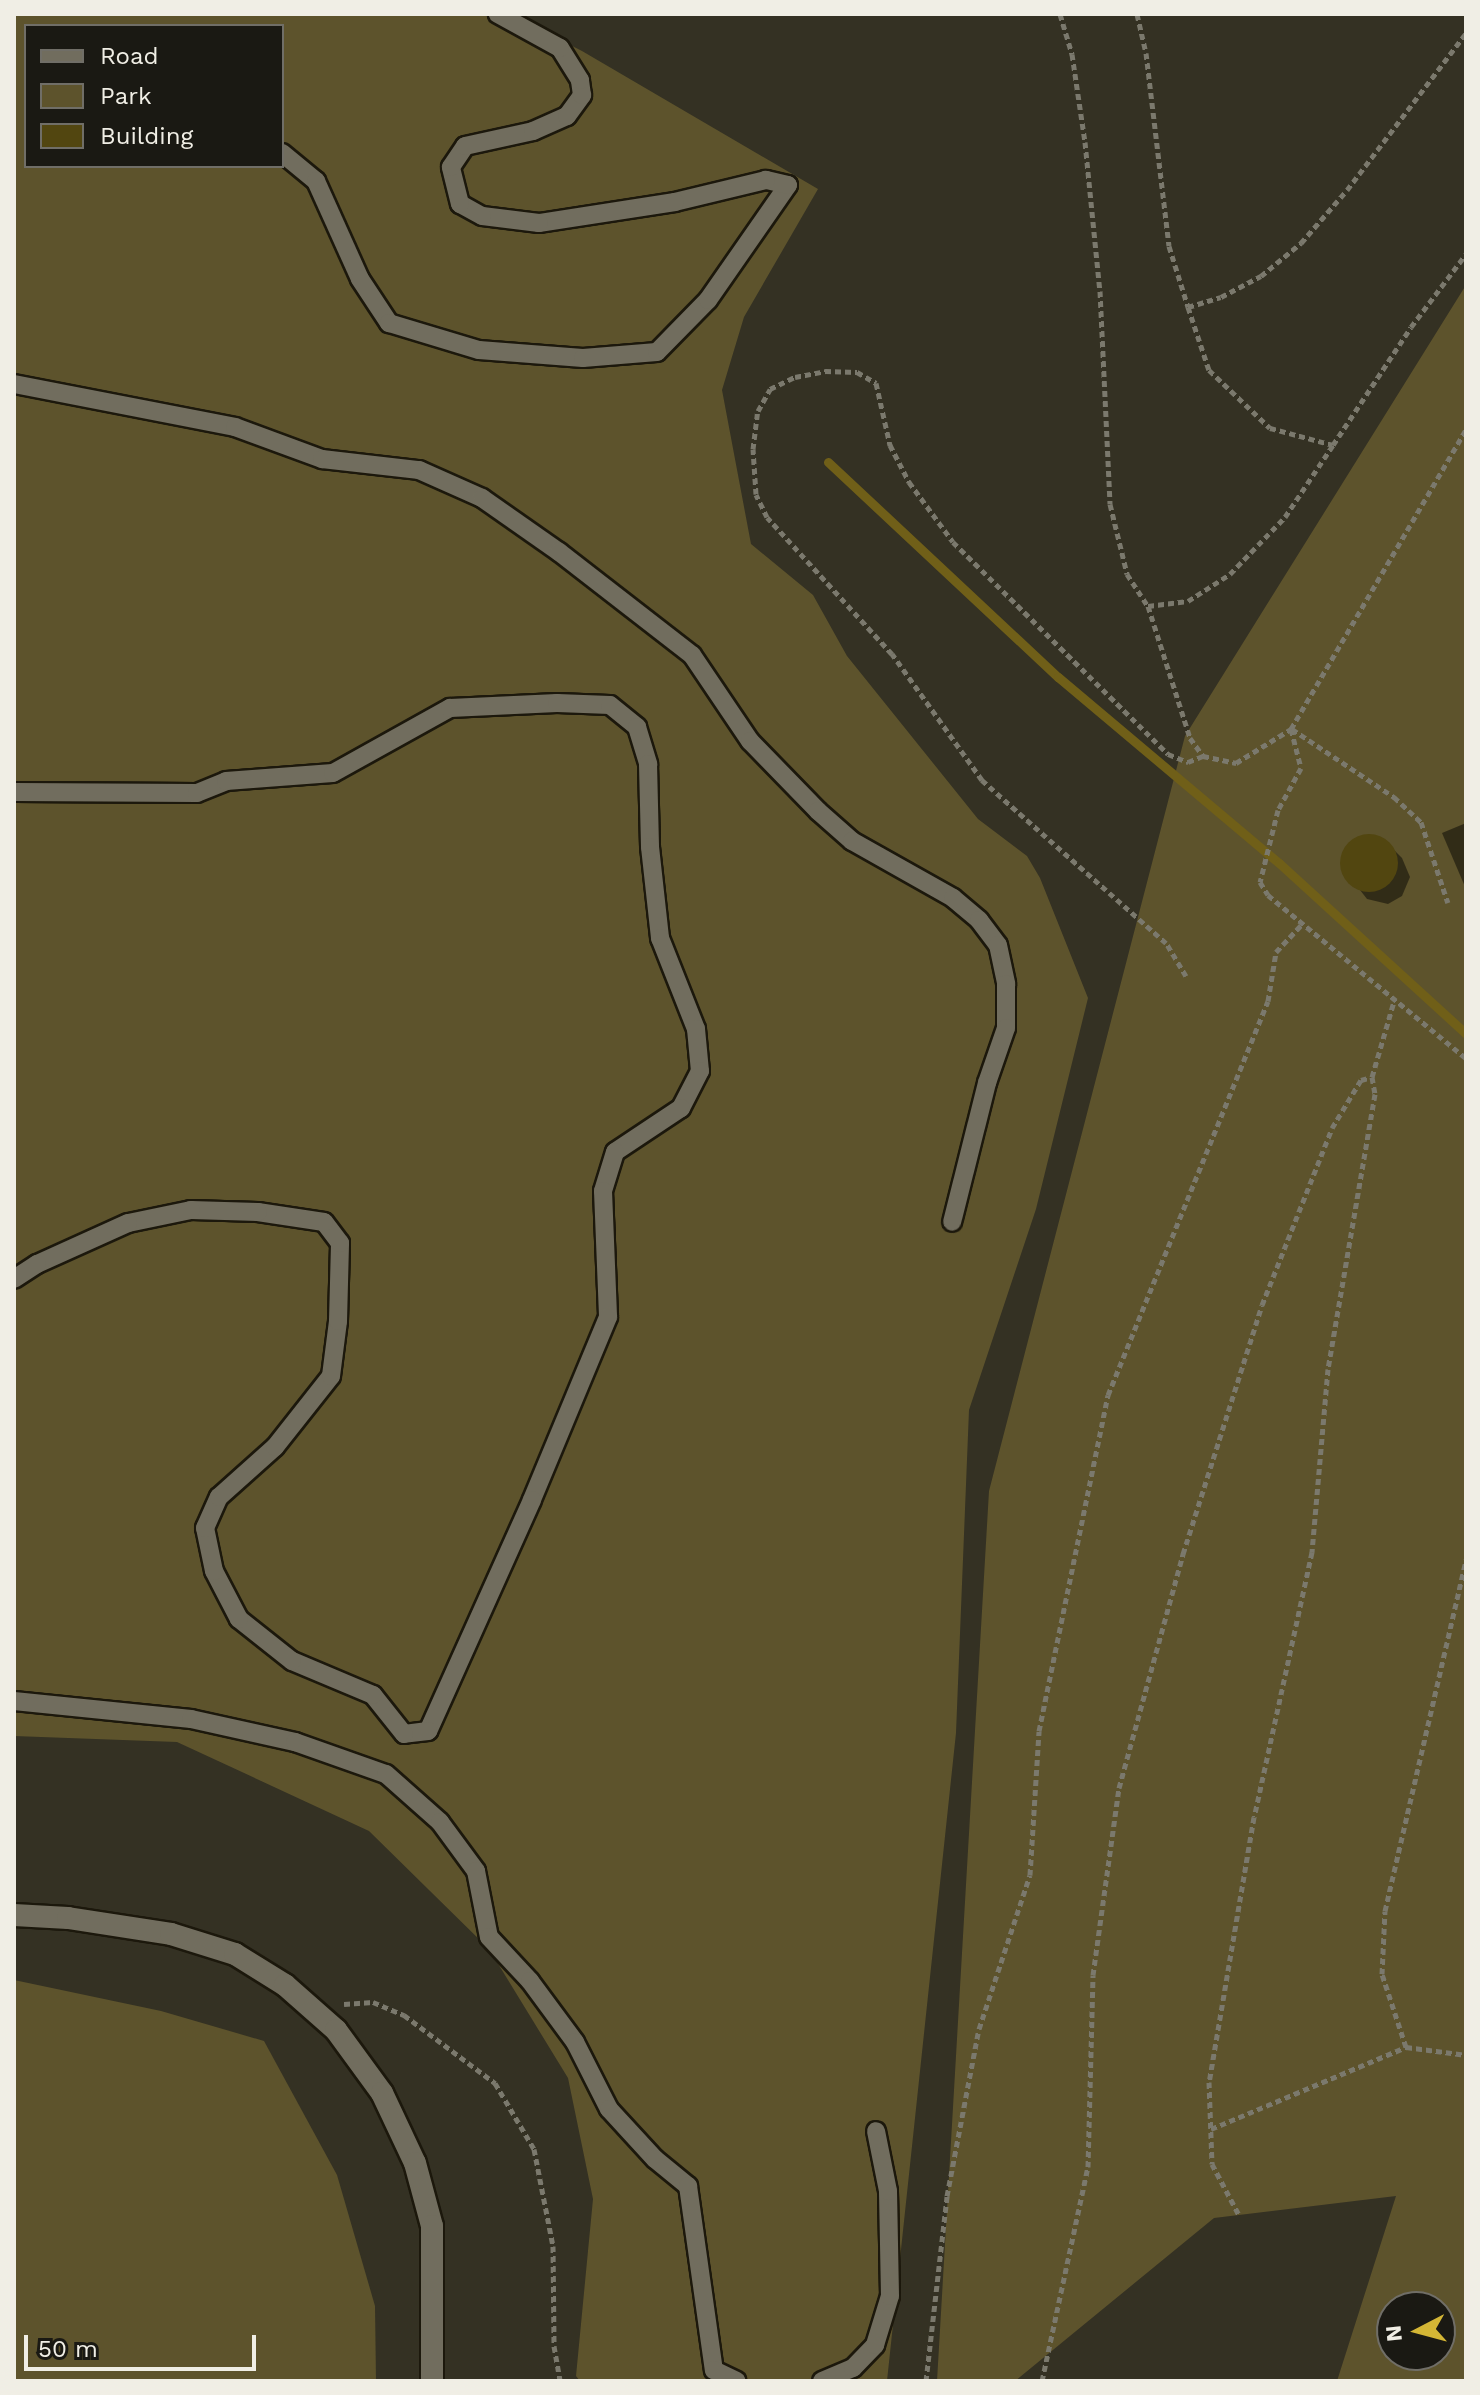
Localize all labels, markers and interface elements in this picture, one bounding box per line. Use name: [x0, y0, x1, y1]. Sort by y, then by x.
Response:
legend: [24, 24, 284, 168]
text: Road: [100, 42, 159, 70]
text: Park: [100, 82, 152, 110]
text: Building: [100, 122, 193, 150]
north arrow: [1376, 2291, 1456, 2371]
scale bar: [28, 2319, 260, 2369]
text: N: [1380, 2324, 1407, 2343]
text: 50 m: [38, 2335, 98, 2363]

